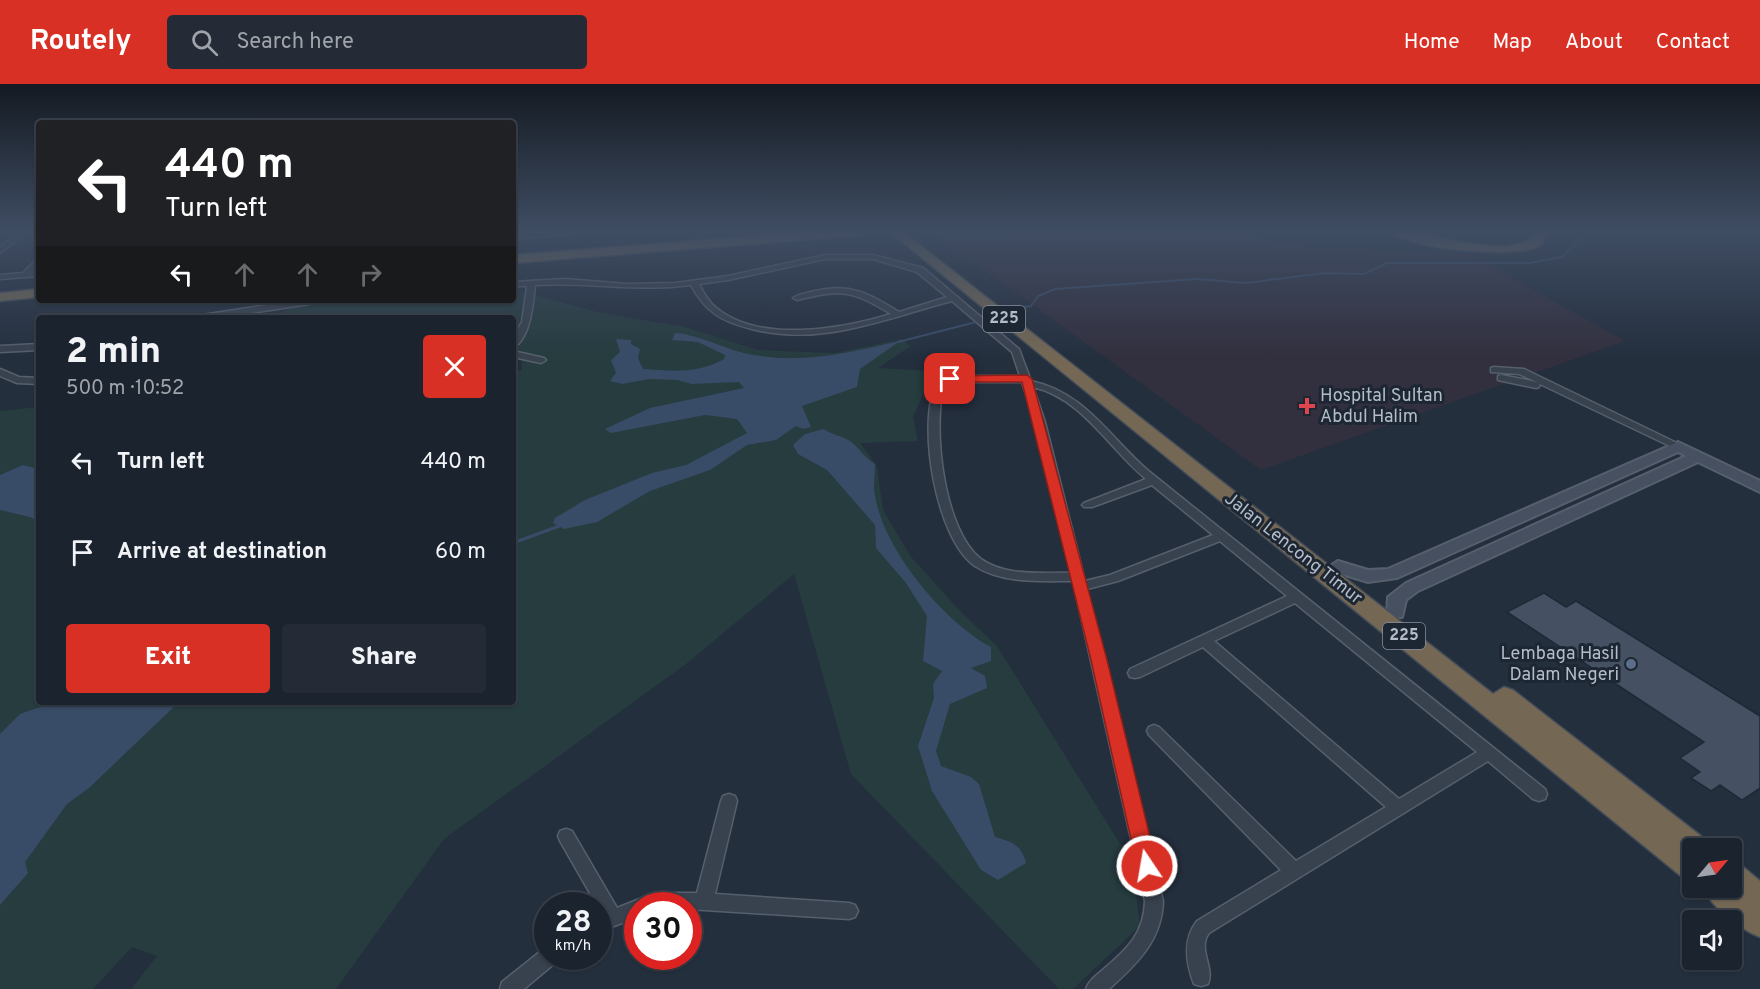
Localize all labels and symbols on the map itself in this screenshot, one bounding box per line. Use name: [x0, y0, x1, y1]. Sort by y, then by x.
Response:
road number: 225: [983, 306, 1025, 332]
pin: [924, 353, 975, 404]
place label: Hospital Sultan Abdul Halim: [1320, 385, 1443, 429]
marker: Hospital Sultan Abdul Halim: [1298, 397, 1316, 415]
street label: Jalan Lencong Timur: [1219, 488, 1367, 610]
road number: 225: [1383, 623, 1425, 649]
place label: Lembaga Hasil Dalam Negeri: [1501, 643, 1619, 687]
marker: Lembaga Hasil Dalam Negeri: [1624, 657, 1638, 671]
position arrow: [1115, 834, 1179, 898]
north arrow: [1682, 838, 1742, 898]
speed limit sign: 30: [624, 892, 702, 970]

